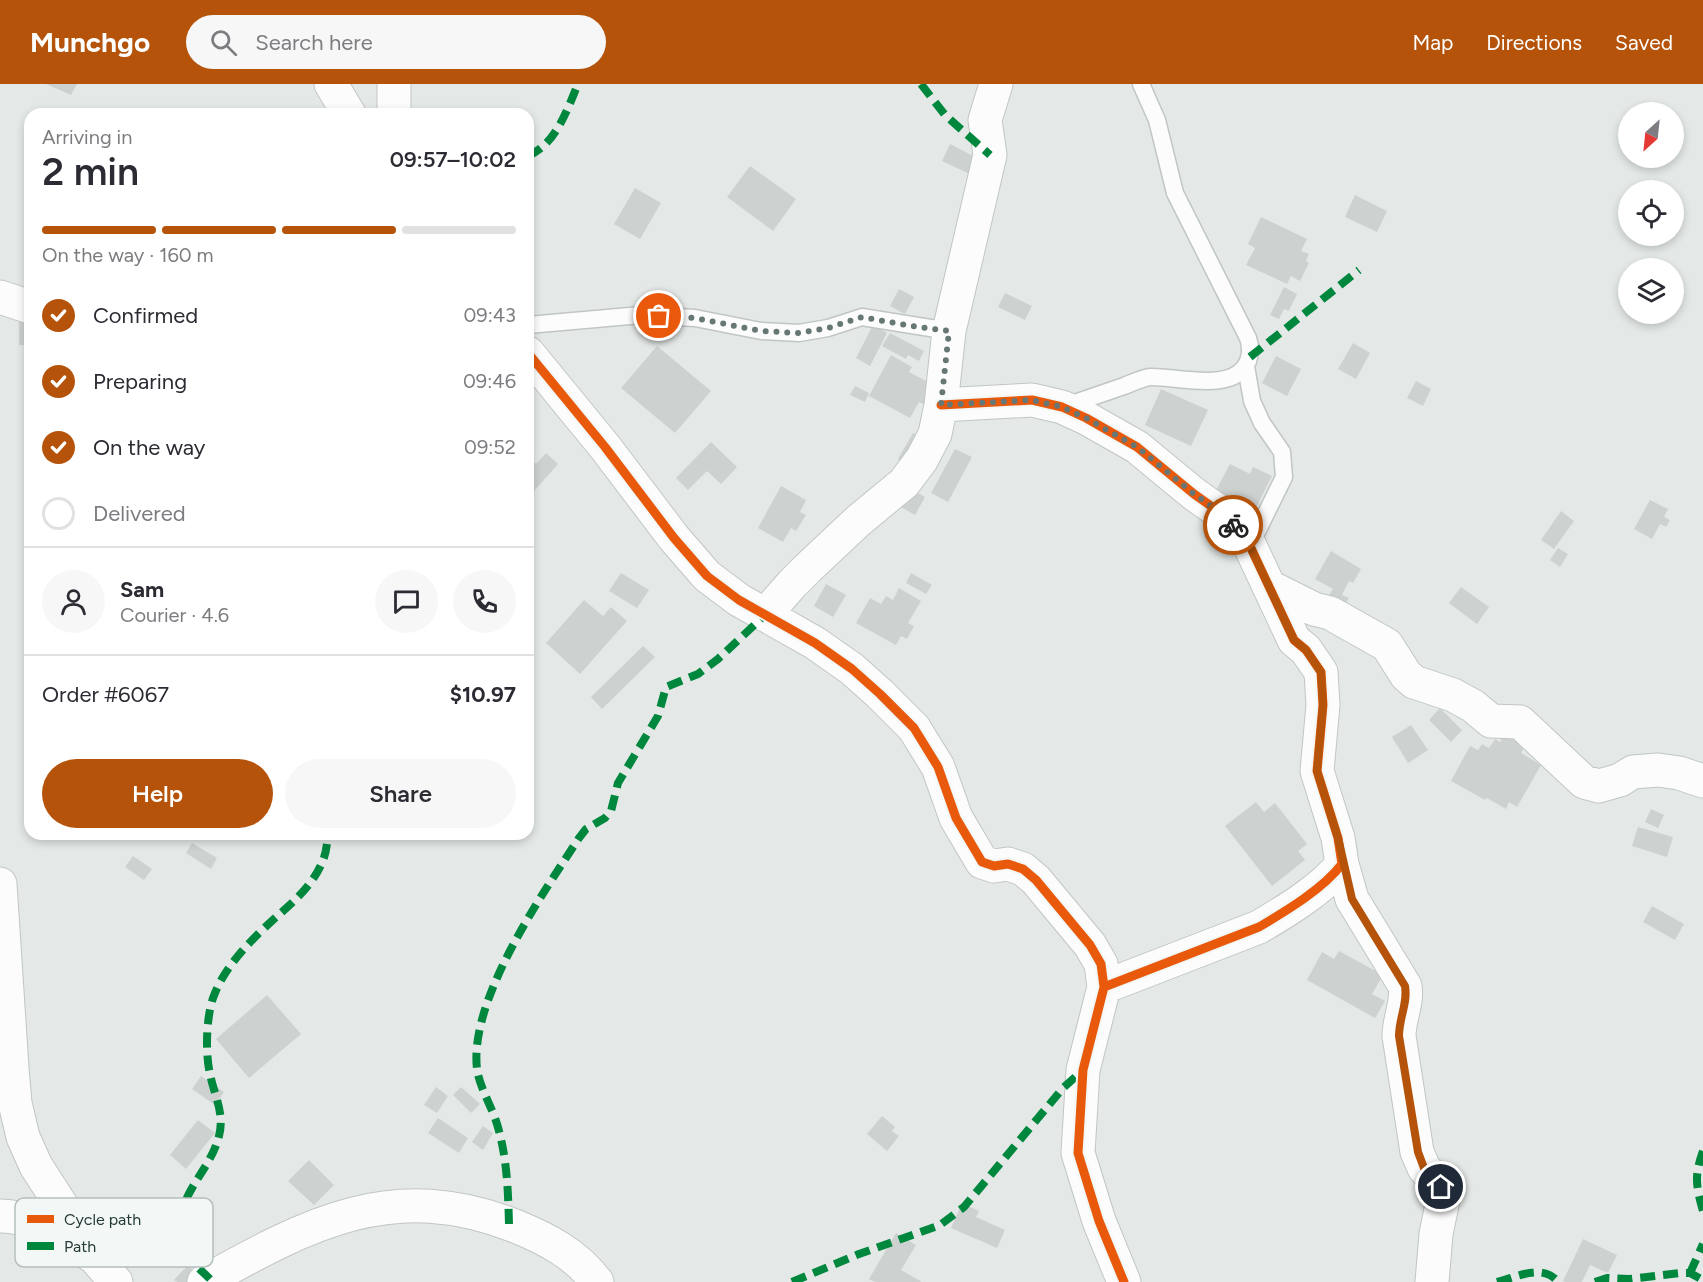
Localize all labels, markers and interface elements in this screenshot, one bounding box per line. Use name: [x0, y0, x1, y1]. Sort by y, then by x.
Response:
search box: [186, 15, 606, 69]
text: Munchgo: [30, 25, 150, 59]
icon: search: [207, 26, 240, 59]
text: Search here: [255, 29, 373, 56]
text: Map: [1412, 30, 1453, 55]
text: Directions: [1486, 30, 1582, 55]
text: Saved: [1615, 30, 1673, 55]
north arrow: [1618, 102, 1684, 168]
map controls: [1618, 102, 1684, 324]
text: Arriving in: [42, 125, 132, 149]
text: 09:57–10:02: [390, 146, 516, 173]
text: 2 min: [42, 148, 139, 195]
button: locate: [1618, 180, 1684, 246]
text: On the way · 160 m: [42, 243, 214, 267]
button: layers: [1618, 258, 1684, 324]
pin: [633, 290, 684, 341]
icon: check: [42, 299, 75, 332]
icon: bag: [642, 299, 675, 332]
text: Confirmed: [93, 302, 198, 329]
text: 09:43: [464, 303, 516, 327]
icon: check: [42, 365, 75, 398]
text: Preparing: [93, 368, 187, 395]
text: 09:46: [463, 369, 516, 393]
icon: check: [42, 431, 75, 464]
text: On the way: [93, 434, 205, 461]
text: 09:52: [464, 435, 516, 459]
courier: [1203, 495, 1263, 555]
text: Delivered: [93, 500, 186, 527]
icon: bike: [1217, 509, 1250, 542]
button: person: [42, 570, 105, 633]
button: chat: [375, 570, 438, 633]
button: phone: [453, 570, 516, 633]
text: Sam: [120, 576, 164, 603]
text: Courier · 4.6: [120, 603, 229, 627]
text: Order #6067: [42, 681, 169, 708]
text: $10.97: [450, 681, 516, 708]
button: Help: [42, 759, 273, 828]
button: Share: [285, 759, 516, 828]
pin: [1415, 1161, 1466, 1212]
icon: home: [1424, 1170, 1457, 1203]
legend: [15, 1198, 213, 1267]
text: Cycle path: [64, 1210, 141, 1229]
text: Path: [64, 1237, 96, 1256]

